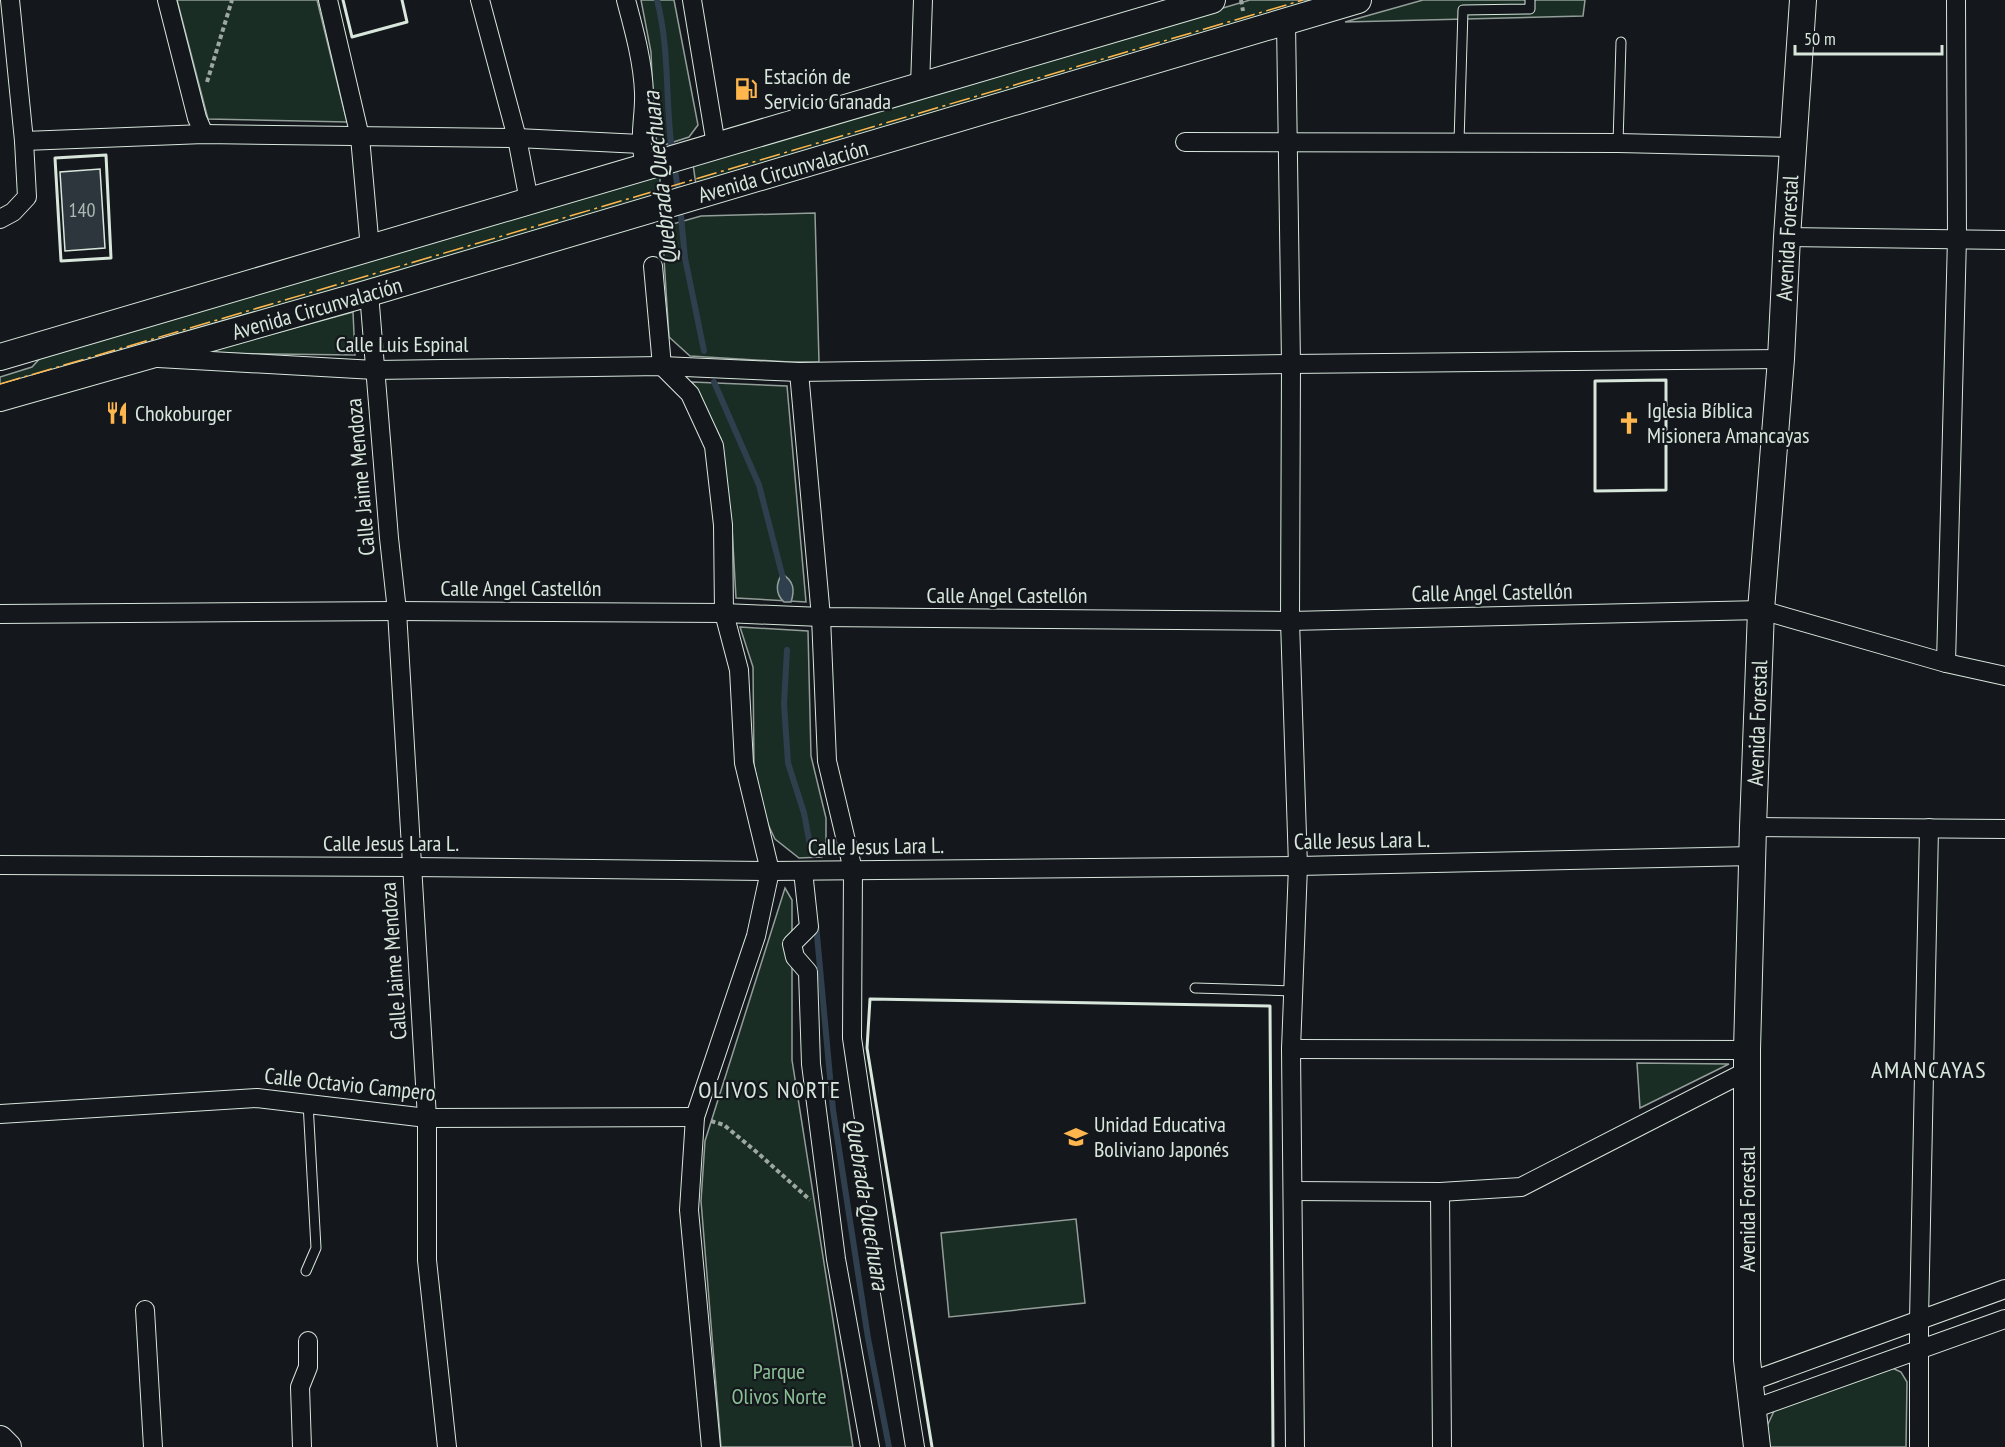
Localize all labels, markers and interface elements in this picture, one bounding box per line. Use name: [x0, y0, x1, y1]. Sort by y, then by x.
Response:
scale bar: [1795, 18, 1942, 56]
text: 50 m: [1804, 27, 1836, 50]
place label: Estación de Servicio Granada: [764, 62, 891, 115]
fuel station icon: Estación de Servicio Granada: [733, 76, 759, 102]
water label: Quebrada Quechuara: [635, 89, 684, 266]
street label: Avenida Circunvalación: [695, 133, 871, 209]
street label: Avenida Forestal: [1770, 174, 1804, 302]
house number: 140: [69, 197, 96, 223]
street label: Avenida Circunvalación: [229, 270, 405, 346]
street label: Calle Luis Espinal: [336, 330, 469, 358]
place label: Iglesia Bíblica Misionera Amancayas: [1647, 396, 1809, 449]
street label: Calle Jaime Mendoza: [339, 397, 381, 557]
place label: Chokoburger: [135, 399, 232, 427]
restaurant icon: Chokoburger: [104, 400, 130, 426]
church icon: Iglesia Bíblica Misionera Amancayas: [1616, 410, 1642, 436]
street label: Calle Angel Castellón: [441, 574, 601, 602]
street label: Calle Angel Castellón: [1411, 577, 1573, 607]
street label: Calle Angel Castellón: [927, 581, 1087, 609]
street label: Avenida Forestal: [1741, 659, 1773, 786]
street label: Calle Jesus Lara L.: [1294, 825, 1430, 855]
street label: Calle Jesus Lara L.: [323, 829, 459, 857]
street label: Calle Jesus Lara L.: [808, 831, 944, 861]
street label: Calle Jaime Mendoza: [374, 881, 412, 1041]
district label: AMANCAYAS: [1871, 1054, 1987, 1085]
street label: Calle Octavio Campero: [263, 1061, 437, 1107]
district label: OLIVOS NORTE: [698, 1074, 842, 1105]
place label: Unidad Educativa Boliviano Japonés: [1094, 1110, 1229, 1163]
water label: Quebrada Quechuara: [839, 1116, 897, 1294]
school or university icon: Unidad Educativa Boliviano Japonés: [1063, 1124, 1089, 1150]
street label: Avenida Forestal: [1733, 1145, 1761, 1272]
park label: Parque Olivos Norte: [732, 1357, 826, 1410]

